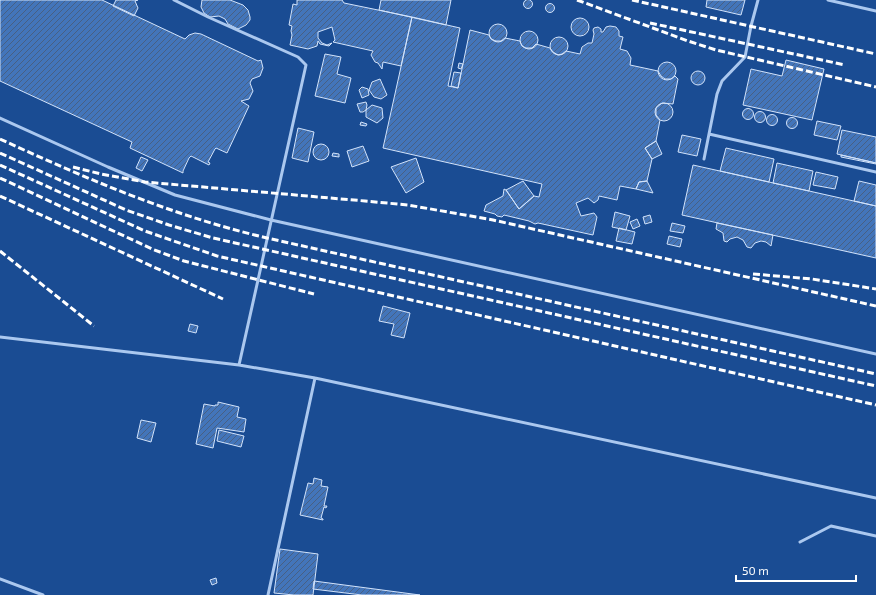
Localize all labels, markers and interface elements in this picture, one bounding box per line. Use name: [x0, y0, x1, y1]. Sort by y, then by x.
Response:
scale bar: [736, 557, 856, 583]
text: 50 m: [742, 563, 769, 577]

